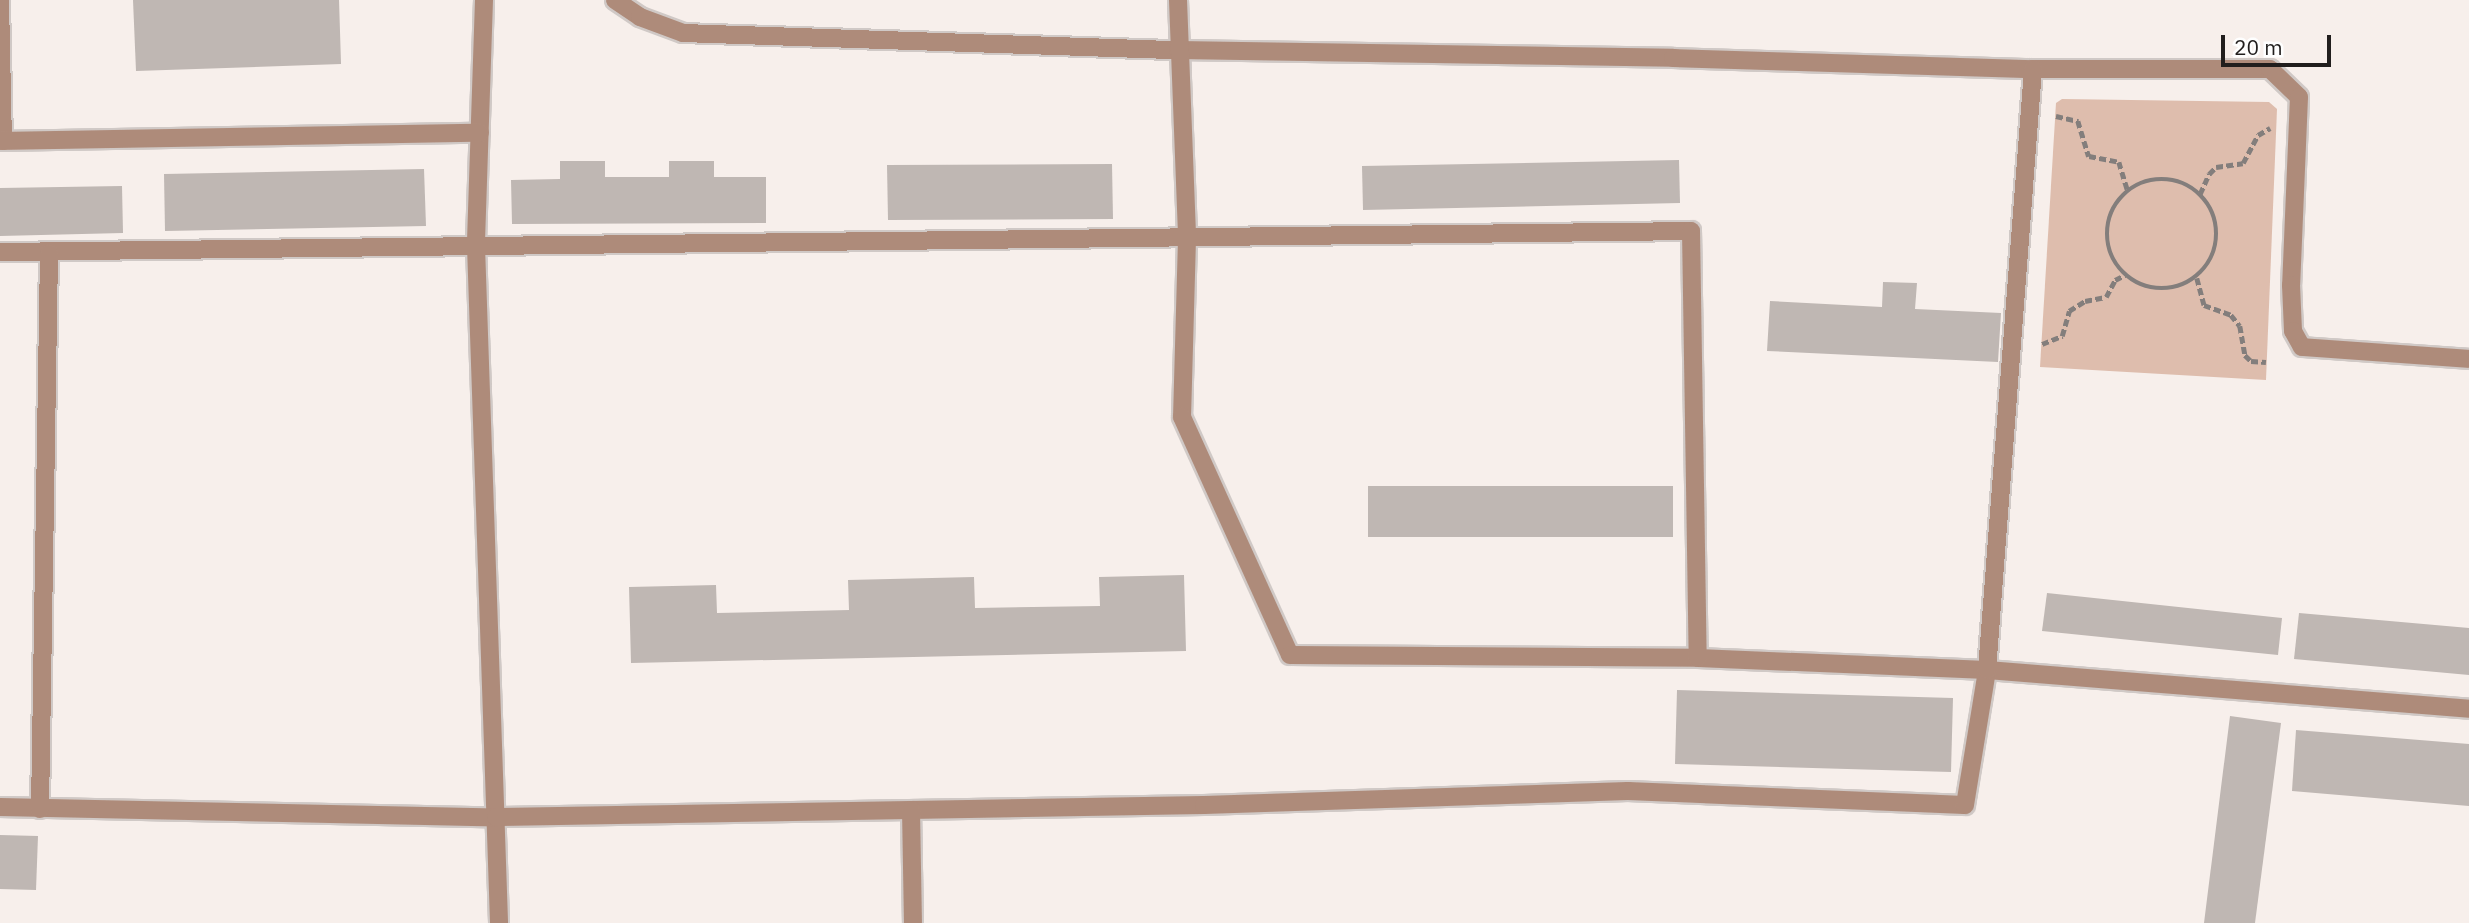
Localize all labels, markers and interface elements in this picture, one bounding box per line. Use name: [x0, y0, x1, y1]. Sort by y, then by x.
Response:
scale bar: [2224, 21, 2334, 65]
text: 20 m: [2234, 33, 2283, 61]

